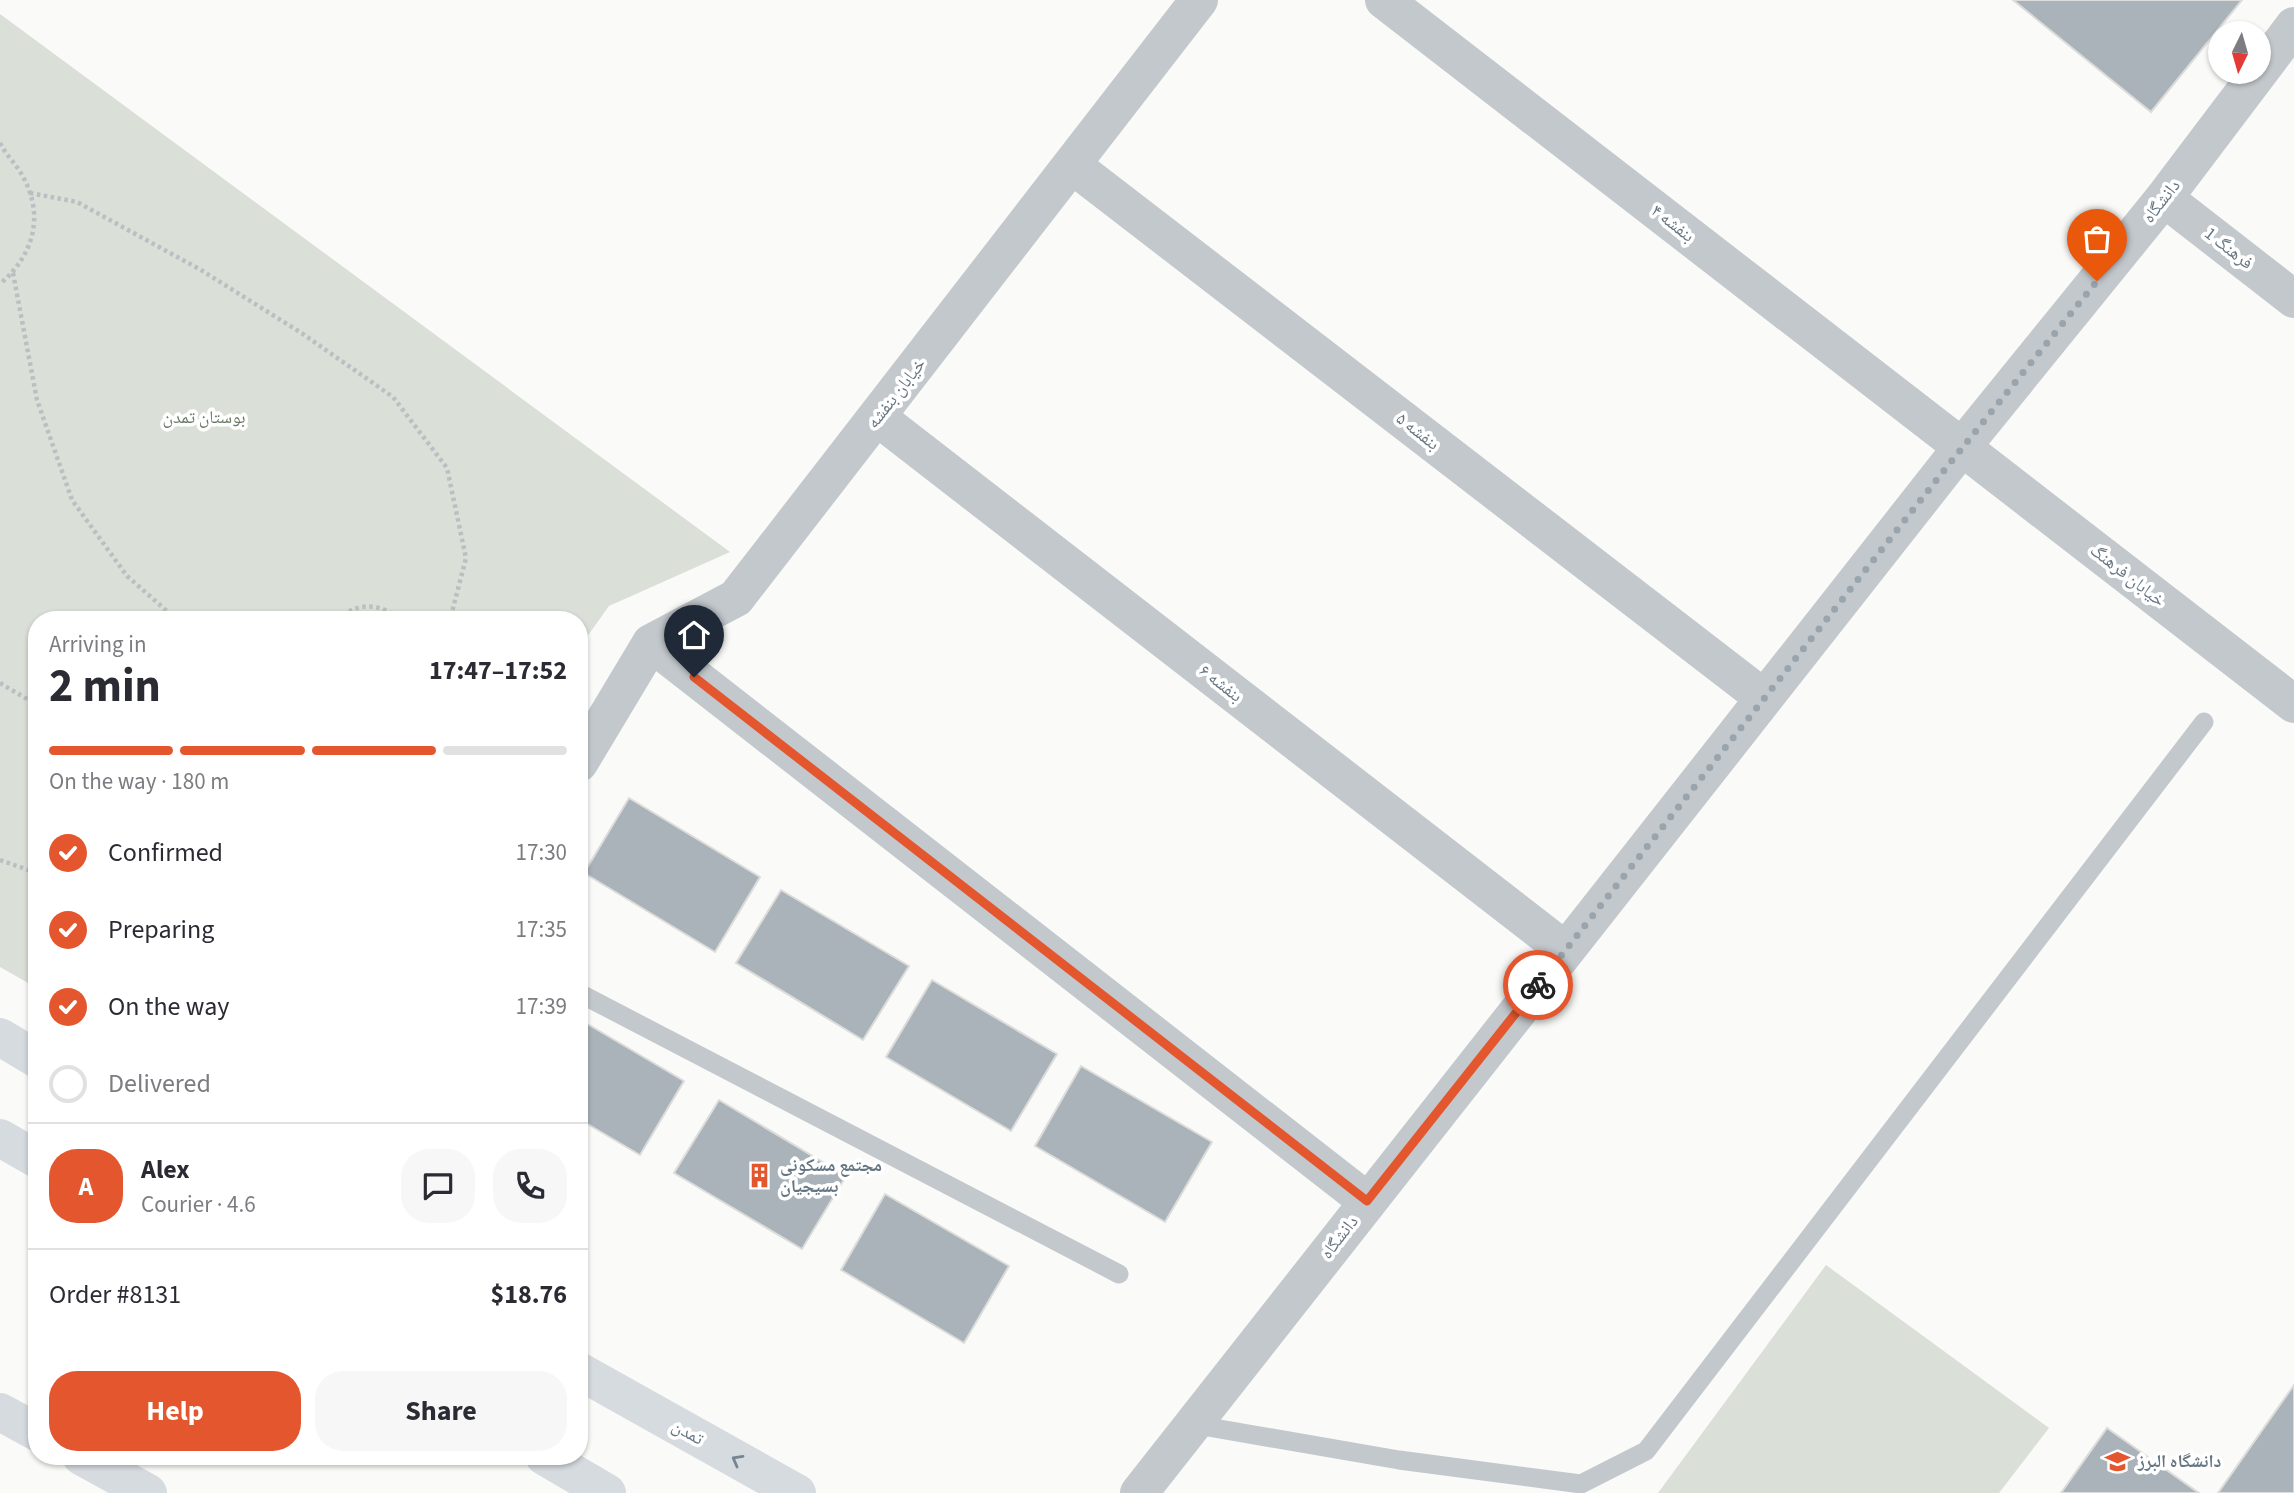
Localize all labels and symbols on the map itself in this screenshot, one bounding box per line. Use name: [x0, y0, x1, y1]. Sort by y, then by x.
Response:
north arrow: [2208, 21, 2272, 84]
street label: دانشگاه: [2137, 174, 2186, 228]
street label: بنفشه ۴: [1646, 198, 1700, 248]
pin: [2067, 209, 2127, 281]
street label: فرهنگ 1: [2199, 221, 2258, 275]
street label: خیابان بنفشه: [861, 353, 932, 434]
park label: بوستان تمدن: [162, 405, 246, 430]
street label: بنفشه ۵: [1391, 406, 1445, 456]
street label: خیابان فرهنگ: [2085, 538, 2171, 613]
pin: [664, 605, 724, 677]
street label: بنفشه ۶: [1194, 658, 1248, 708]
courier: [1503, 950, 1573, 1020]
place label: مجتمع مسکونی بسیجیان: [780, 1153, 882, 1199]
building icon: مجتمع مسکونی بسیجیان: [746, 1161, 774, 1189]
street label: دانشگاه: [1315, 1210, 1364, 1264]
street label: تمدن: [667, 1414, 708, 1451]
school or university icon: دانشگاه البرز: [2104, 1447, 2132, 1475]
place label: دانشگاه البرز: [2137, 1449, 2222, 1474]
one-way arrow: [732, 1455, 745, 1468]

